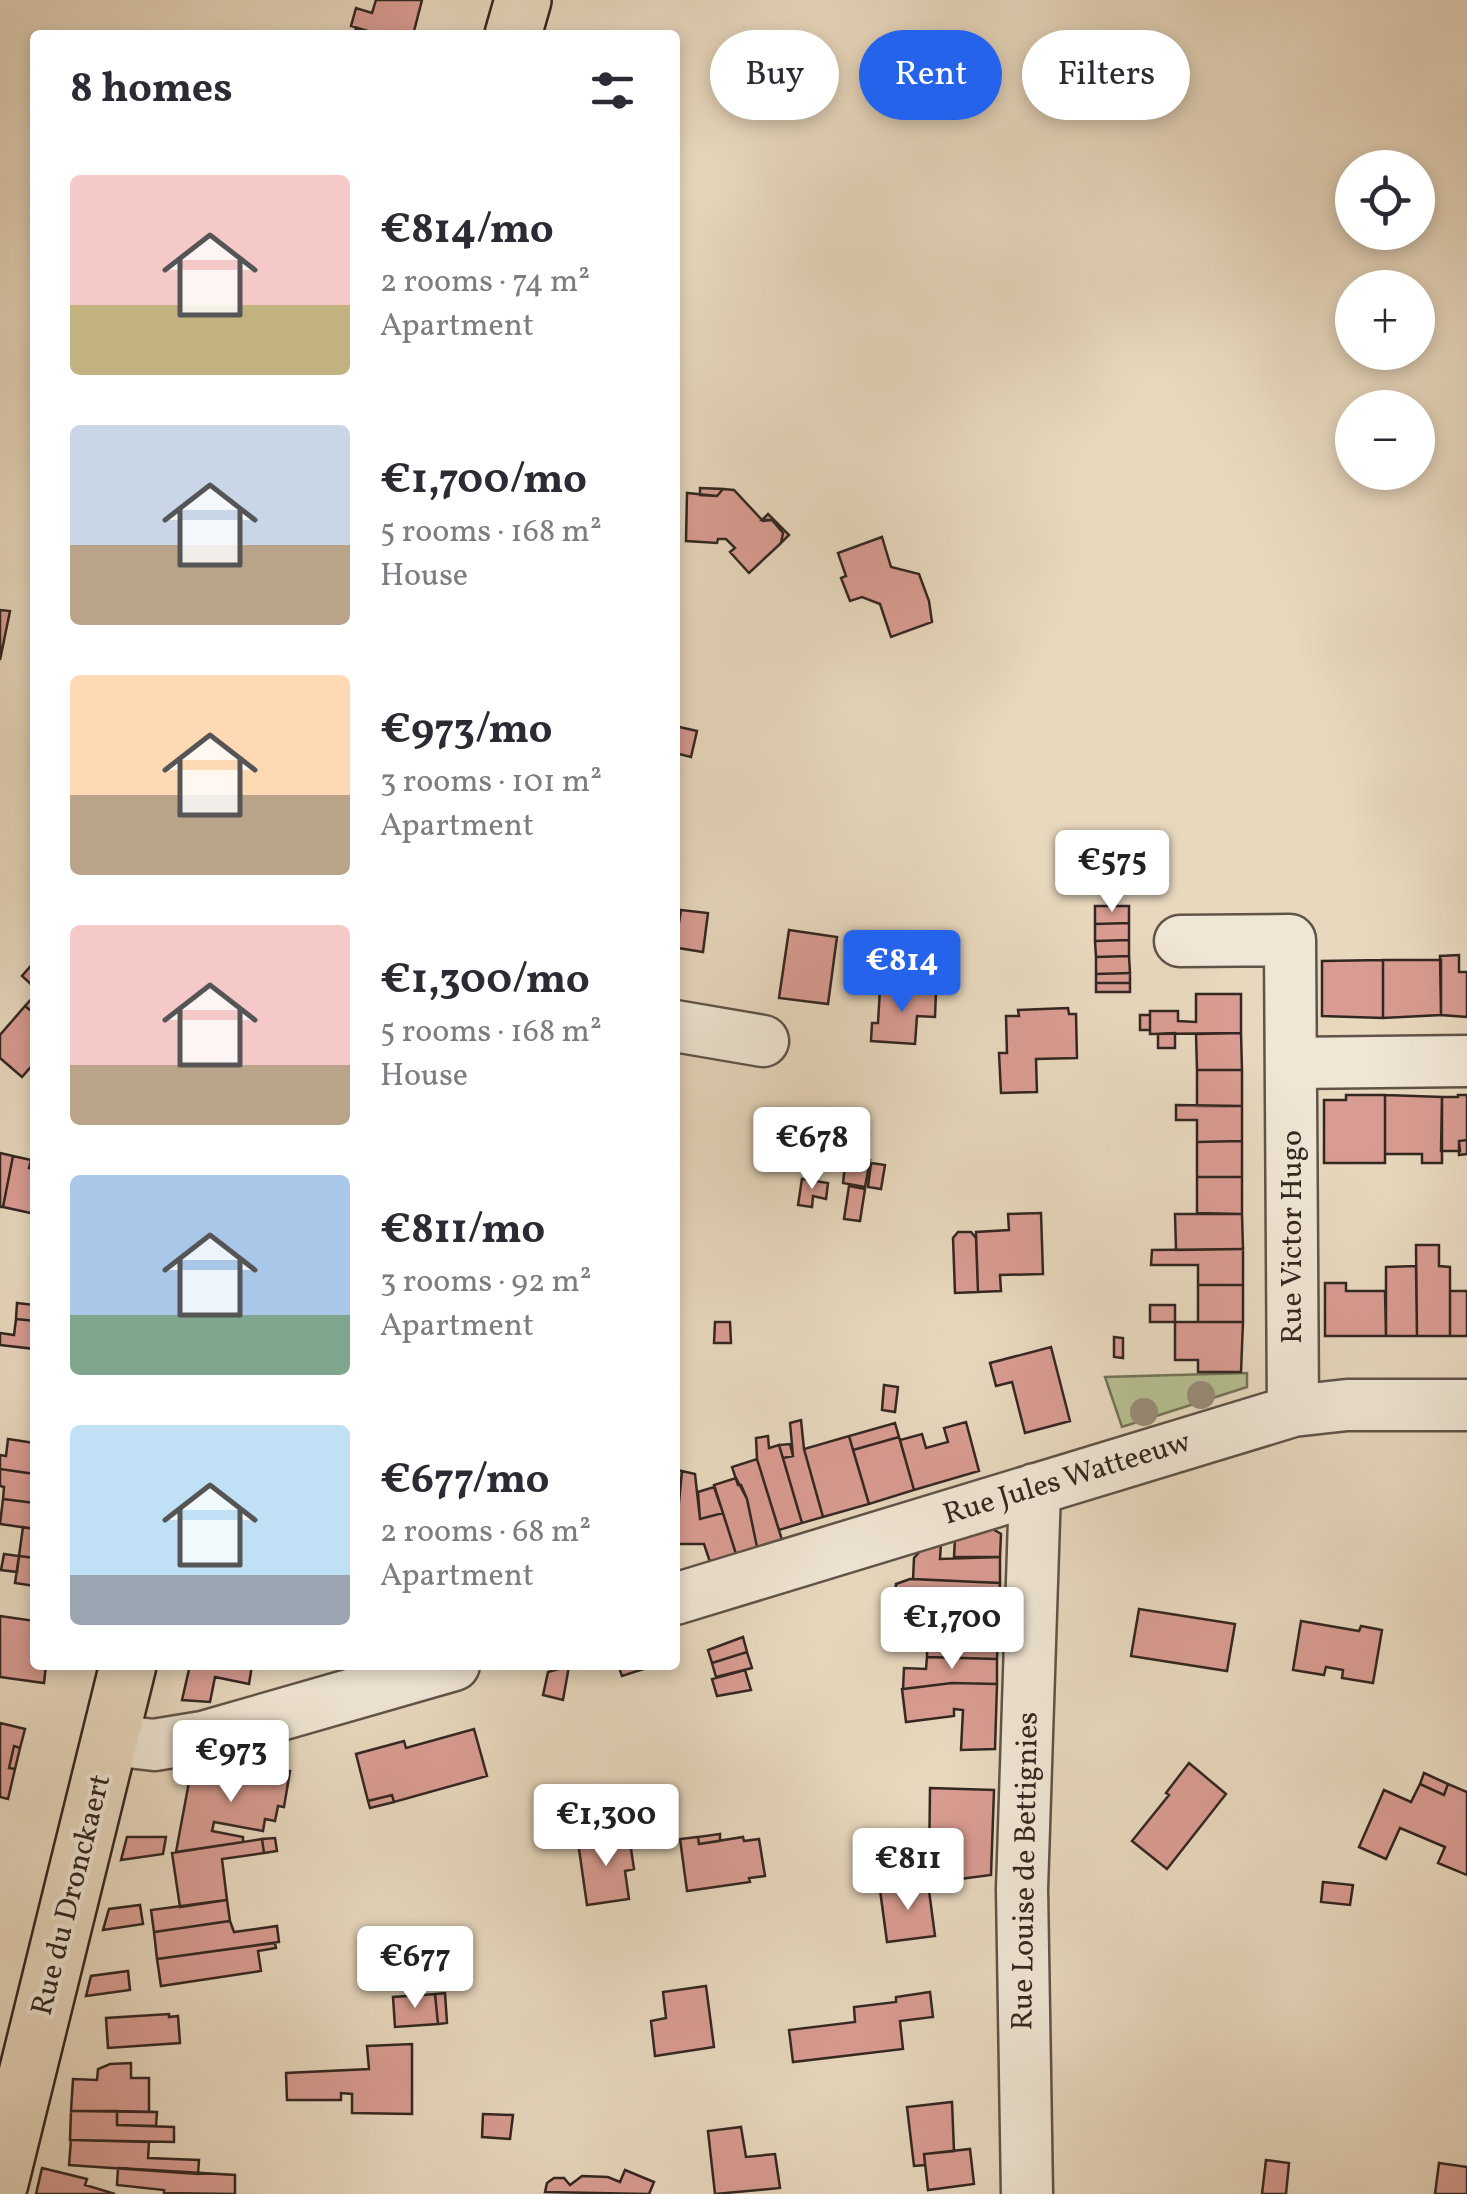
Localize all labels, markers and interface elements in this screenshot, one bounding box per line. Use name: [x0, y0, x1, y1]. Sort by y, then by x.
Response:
chip: Buy: [710, 30, 839, 120]
chip: Rent: [859, 30, 1002, 120]
chip: Filters: [1022, 30, 1190, 120]
text: 8 homes: [70, 61, 233, 120]
icon: filters: [585, 63, 640, 118]
map controls: [1335, 150, 1435, 490]
button: locate: [1335, 150, 1435, 250]
text: €814/mo: [380, 202, 554, 261]
icon: home: [150, 215, 270, 335]
text: 2 rooms · 74 m²: [380, 261, 590, 305]
button: +: [1335, 270, 1435, 370]
text: Apartment: [380, 305, 534, 349]
button: −: [1335, 390, 1435, 490]
text: €1,700/mo: [380, 452, 587, 511]
icon: home: [150, 465, 270, 585]
text: 5 rooms · 168 m²: [380, 511, 602, 555]
text: House: [380, 555, 468, 599]
text: €973/mo: [380, 702, 553, 761]
icon: home: [150, 715, 270, 835]
text: 3 rooms · 101 m²: [380, 761, 602, 805]
text: Apartment: [380, 805, 534, 849]
pin: €575: [1053, 830, 1171, 915]
text: €575: [1077, 840, 1147, 884]
pin: €814: [843, 930, 961, 1015]
text: €814: [865, 940, 939, 984]
text: €1,300/mo: [380, 952, 590, 1011]
icon: home: [150, 965, 270, 1085]
text: 5 rooms · 168 m²: [380, 1011, 602, 1055]
text: House: [380, 1055, 468, 1099]
pin: €678: [753, 1107, 871, 1192]
text: €678: [775, 1117, 849, 1161]
street label: Rue Victor Hugo: [1272, 1130, 1314, 1344]
text: €811/mo: [380, 1202, 545, 1261]
icon: home: [150, 1215, 270, 1335]
text: 3 rooms · 92 m²: [380, 1261, 592, 1305]
text: Apartment: [380, 1305, 534, 1349]
street label: Rue Jules Watteeuw: [938, 1421, 1196, 1537]
text: €677/mo: [380, 1452, 550, 1511]
icon: home: [150, 1465, 270, 1585]
text: 2 rooms · 68 m²: [380, 1511, 591, 1555]
text: Apartment: [380, 1555, 534, 1599]
pin: €1,700: [871, 1587, 1033, 1672]
text: €1,700: [903, 1597, 1001, 1641]
street label: Rue Louise de Bettignies: [1002, 1711, 1050, 2031]
pin: €973: [172, 1720, 290, 1805]
text: €973: [195, 1730, 267, 1774]
street label: Rue du Dronckaert: [22, 1770, 122, 2020]
pin: €1,300: [525, 1784, 687, 1869]
text: €1,300: [556, 1794, 656, 1838]
pin: €811: [849, 1828, 967, 1913]
text: €811: [875, 1838, 941, 1882]
pin: €677: [356, 1926, 474, 2011]
text: €677: [379, 1936, 451, 1980]

